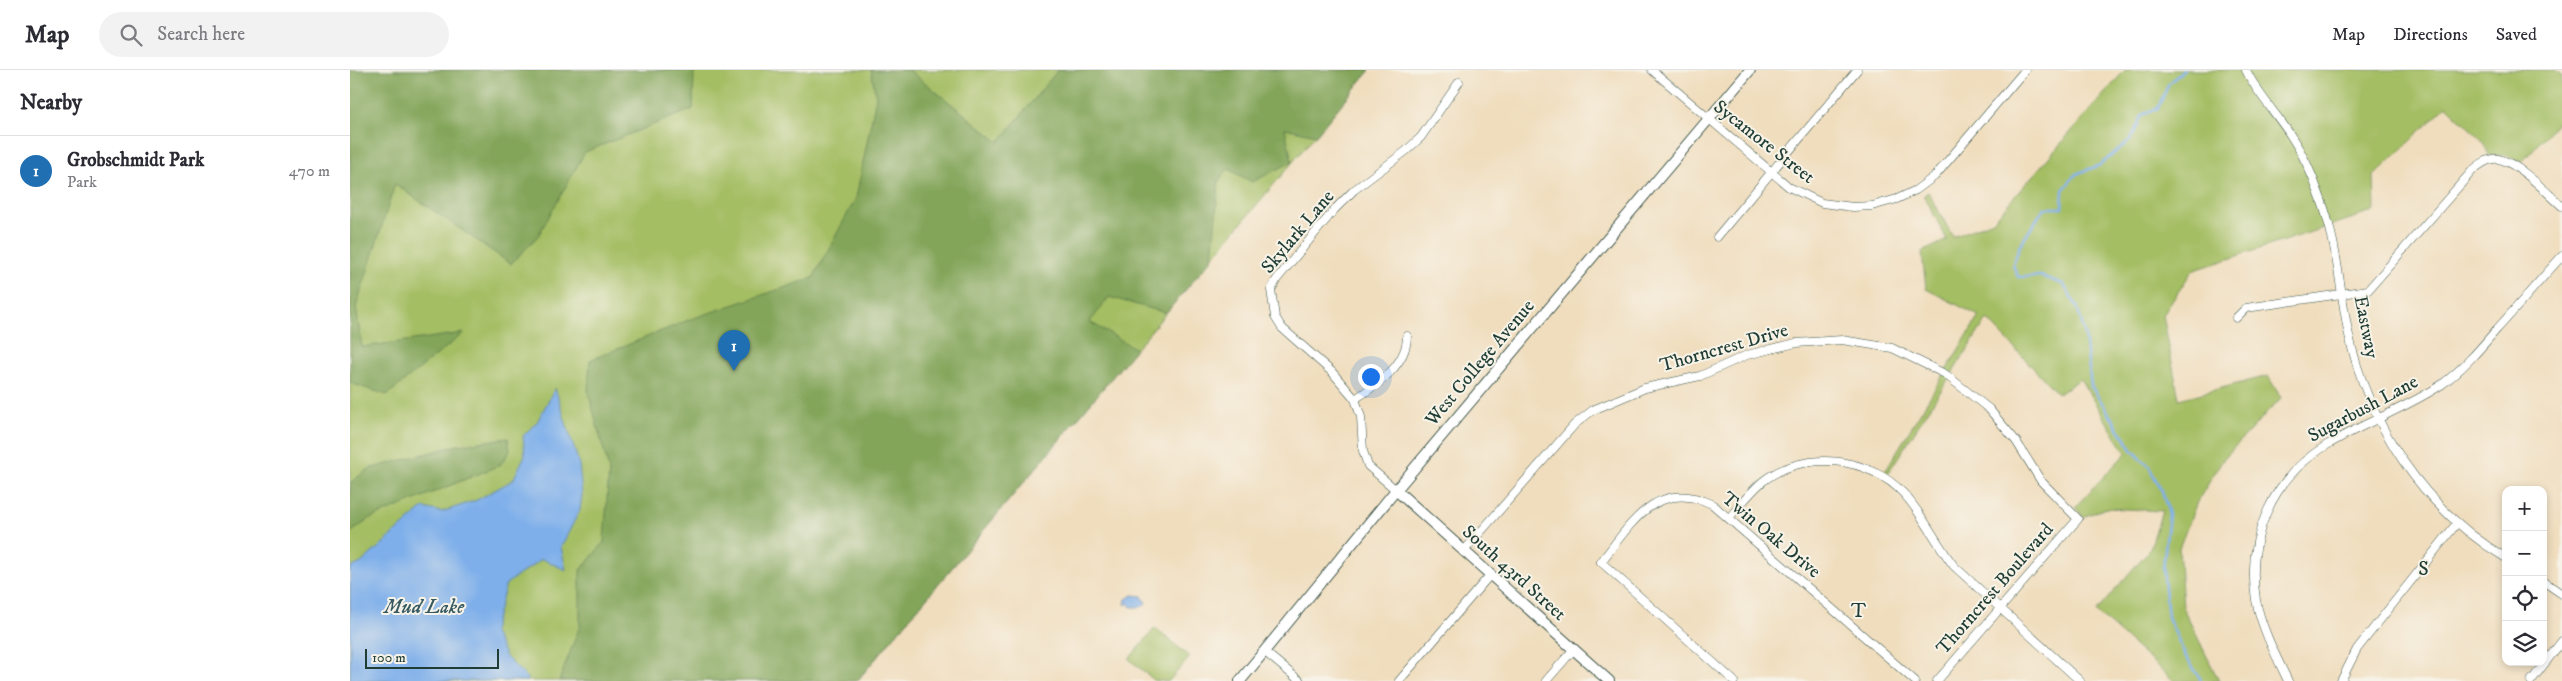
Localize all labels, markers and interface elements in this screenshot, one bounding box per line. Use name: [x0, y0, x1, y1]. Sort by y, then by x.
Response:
search box: [99, 12, 449, 57]
text: Map: [25, 20, 69, 50]
icon: search: [117, 21, 145, 49]
text: Search here: [157, 23, 245, 46]
text: Map: [2332, 24, 2365, 46]
text: Directions: [2393, 24, 2468, 46]
text: Saved: [2496, 24, 2537, 46]
text: Nearby: [20, 90, 82, 116]
street label: Sycamore Street: [1709, 95, 1819, 189]
text: Grobschmidt Park: [67, 149, 204, 172]
text: 1: [33, 161, 39, 181]
text: 470 m: [289, 161, 330, 181]
text: Park: [67, 172, 97, 192]
street label: Skylark Lane: [1256, 186, 1340, 278]
street label: Eastway: [2349, 294, 2383, 361]
street label: West College Avenue: [1420, 295, 1540, 432]
street label: Thorncrest Drive: [1657, 319, 1791, 377]
pin: 1: [718, 330, 750, 371]
your location: [1358, 364, 1384, 390]
street label: Sugarbush Lane: [2304, 370, 2422, 448]
map controls: [2502, 486, 2547, 666]
button: +: [2502, 486, 2547, 531]
street label: Twin Oak Drive: [1717, 487, 1825, 583]
street label: Thorncrest Boulevard: [1932, 518, 2059, 660]
street label: South 43rd Street: [1457, 520, 1571, 626]
button: −: [2502, 531, 2547, 576]
district label: S: [2418, 557, 2430, 582]
button: locate: [2502, 576, 2547, 621]
water label: Mud Lake: [382, 595, 465, 620]
district label: T: [1851, 599, 1867, 624]
button: layers: [2502, 621, 2547, 666]
scale bar: [365, 646, 499, 669]
text: 100 m: [372, 649, 406, 667]

